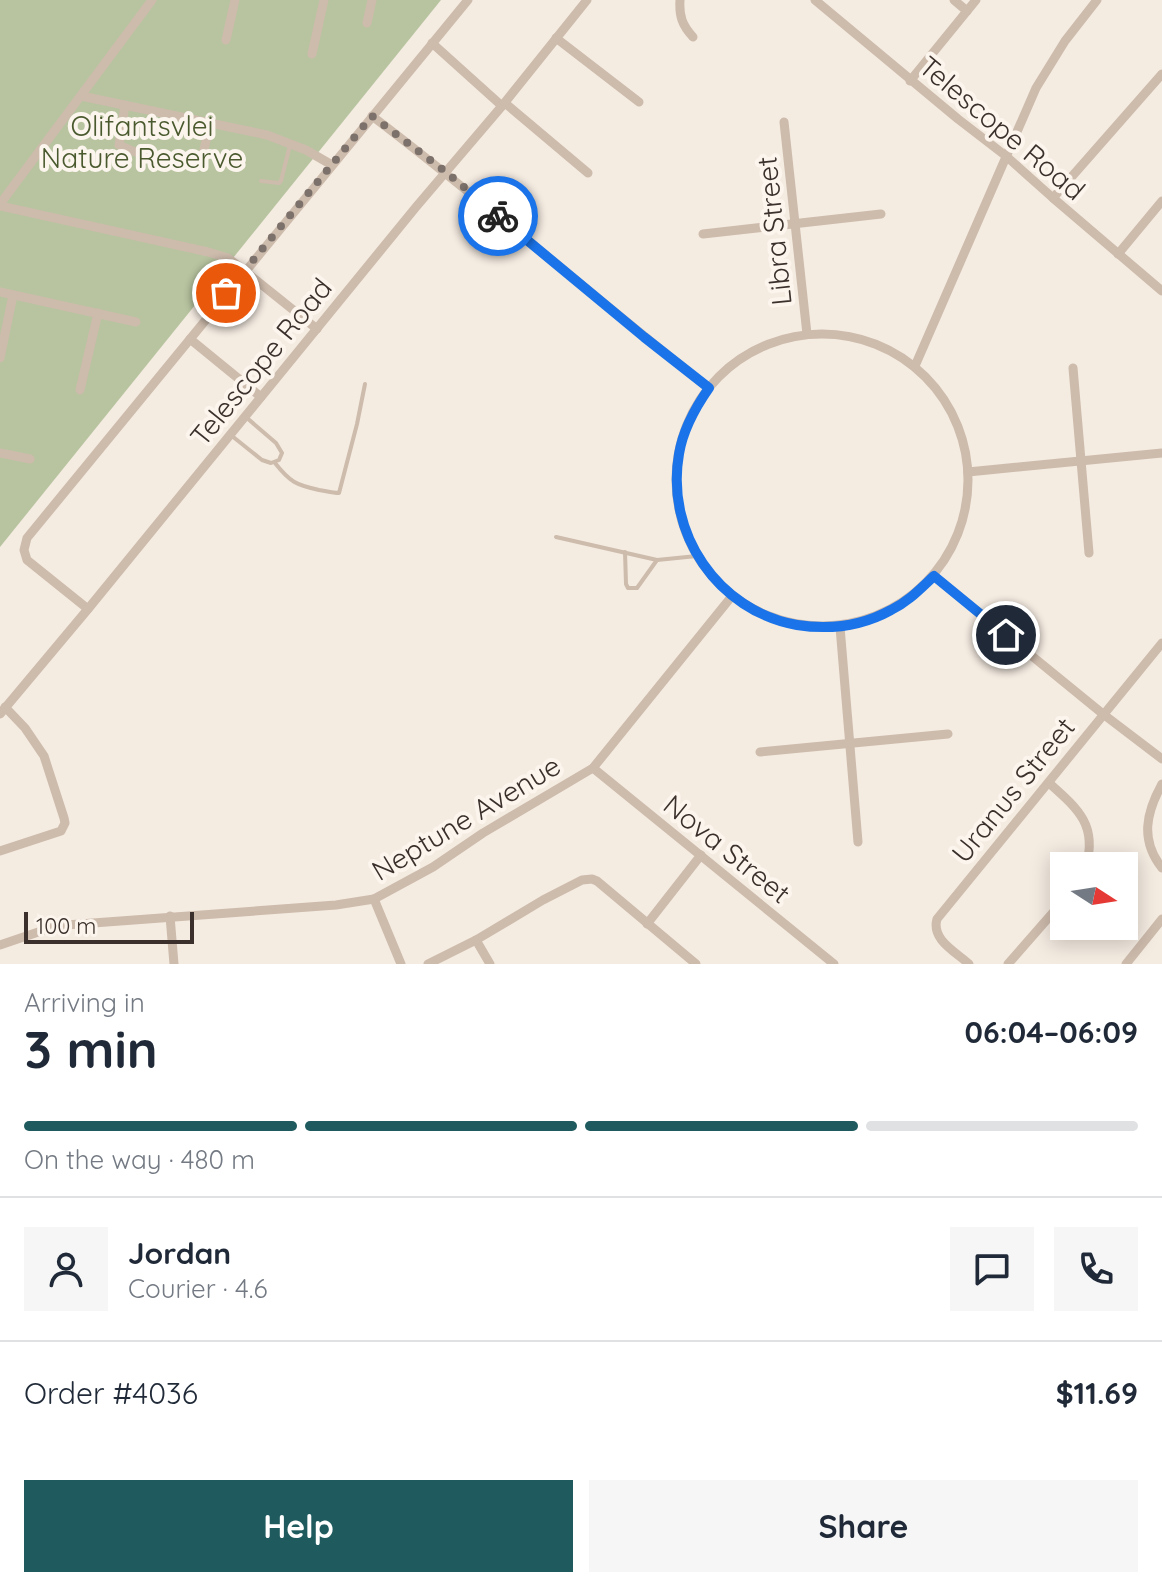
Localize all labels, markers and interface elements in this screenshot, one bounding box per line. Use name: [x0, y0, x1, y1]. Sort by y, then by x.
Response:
street label: Telescope Road: [912, 48, 1092, 207]
park label: Olifantsvlei Nature Reserve: [41, 108, 243, 175]
street label: Libra Street: [748, 155, 799, 307]
courier: [458, 176, 538, 256]
icon: bike: [476, 194, 520, 238]
pin: [192, 259, 260, 327]
street label: Telescope Road: [182, 271, 339, 453]
icon: bag: [204, 271, 248, 315]
pin: [972, 601, 1040, 669]
icon: home: [984, 613, 1028, 657]
street label: Uranus Street: [943, 710, 1082, 869]
street label: Neptune Avenue: [365, 747, 566, 888]
street label: Nova Street: [657, 787, 798, 910]
north arrow: [1050, 852, 1138, 940]
map controls: [1050, 852, 1138, 940]
scale bar: [24, 908, 194, 944]
text: 100 m: [36, 912, 96, 940]
text: Arriving in: [24, 986, 145, 1019]
text: 06:04–06:09: [965, 1013, 1138, 1051]
text: 3 min: [24, 1016, 158, 1081]
text: On the way · 480 m: [24, 1143, 255, 1176]
button: person: [24, 1227, 108, 1311]
button: chat: [950, 1227, 1034, 1311]
button: phone: [1054, 1227, 1138, 1311]
text: Jordan: [128, 1234, 231, 1272]
text: Courier · 4.6: [128, 1272, 267, 1305]
text: Order #4036: [24, 1374, 198, 1412]
text: $11.69: [1056, 1374, 1138, 1412]
button: Help: [24, 1480, 573, 1572]
button: Share: [589, 1480, 1138, 1572]

